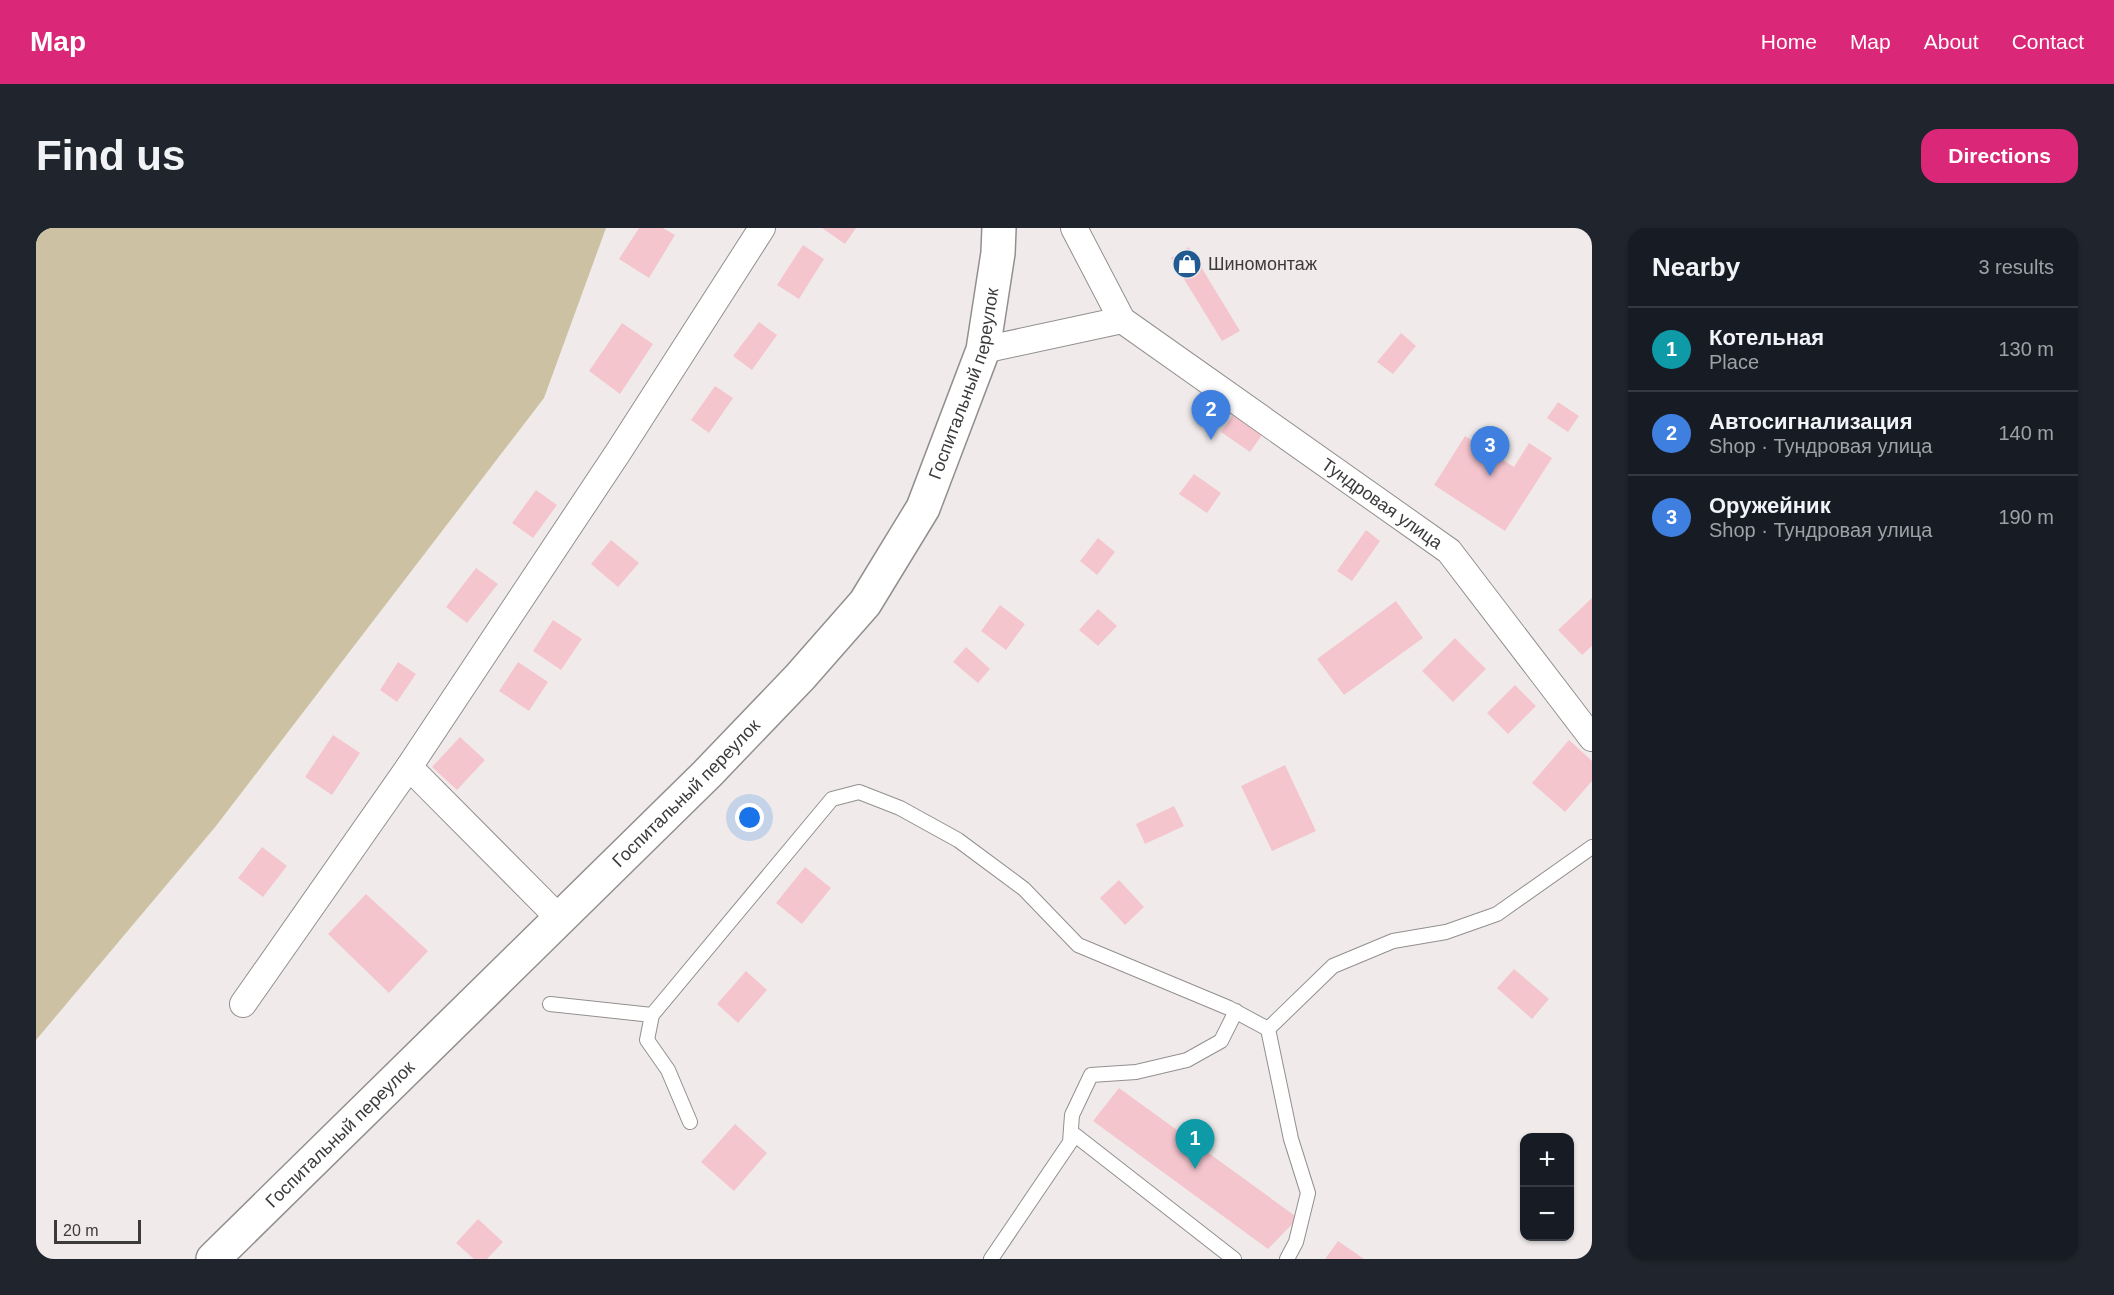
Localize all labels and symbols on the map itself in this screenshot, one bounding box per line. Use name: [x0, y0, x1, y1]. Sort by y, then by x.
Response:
shop icon: Шиномонтаж: [1171, 248, 1203, 280]
place label: Шиномонтаж: [1208, 254, 1317, 274]
street label: Госпитальный переулок: [925, 286, 1002, 482]
pin: 2: [1192, 390, 1230, 440]
pin: 3: [1470, 426, 1510, 476]
street label: Тундровая улица: [1318, 454, 1447, 554]
street label: Госпитальный переулок: [608, 715, 764, 871]
your location: [735, 803, 764, 832]
street label: Госпитальный переулок: [262, 1057, 419, 1212]
pin: 1: [1176, 1120, 1214, 1169]
scale bar: [54, 1217, 141, 1244]

